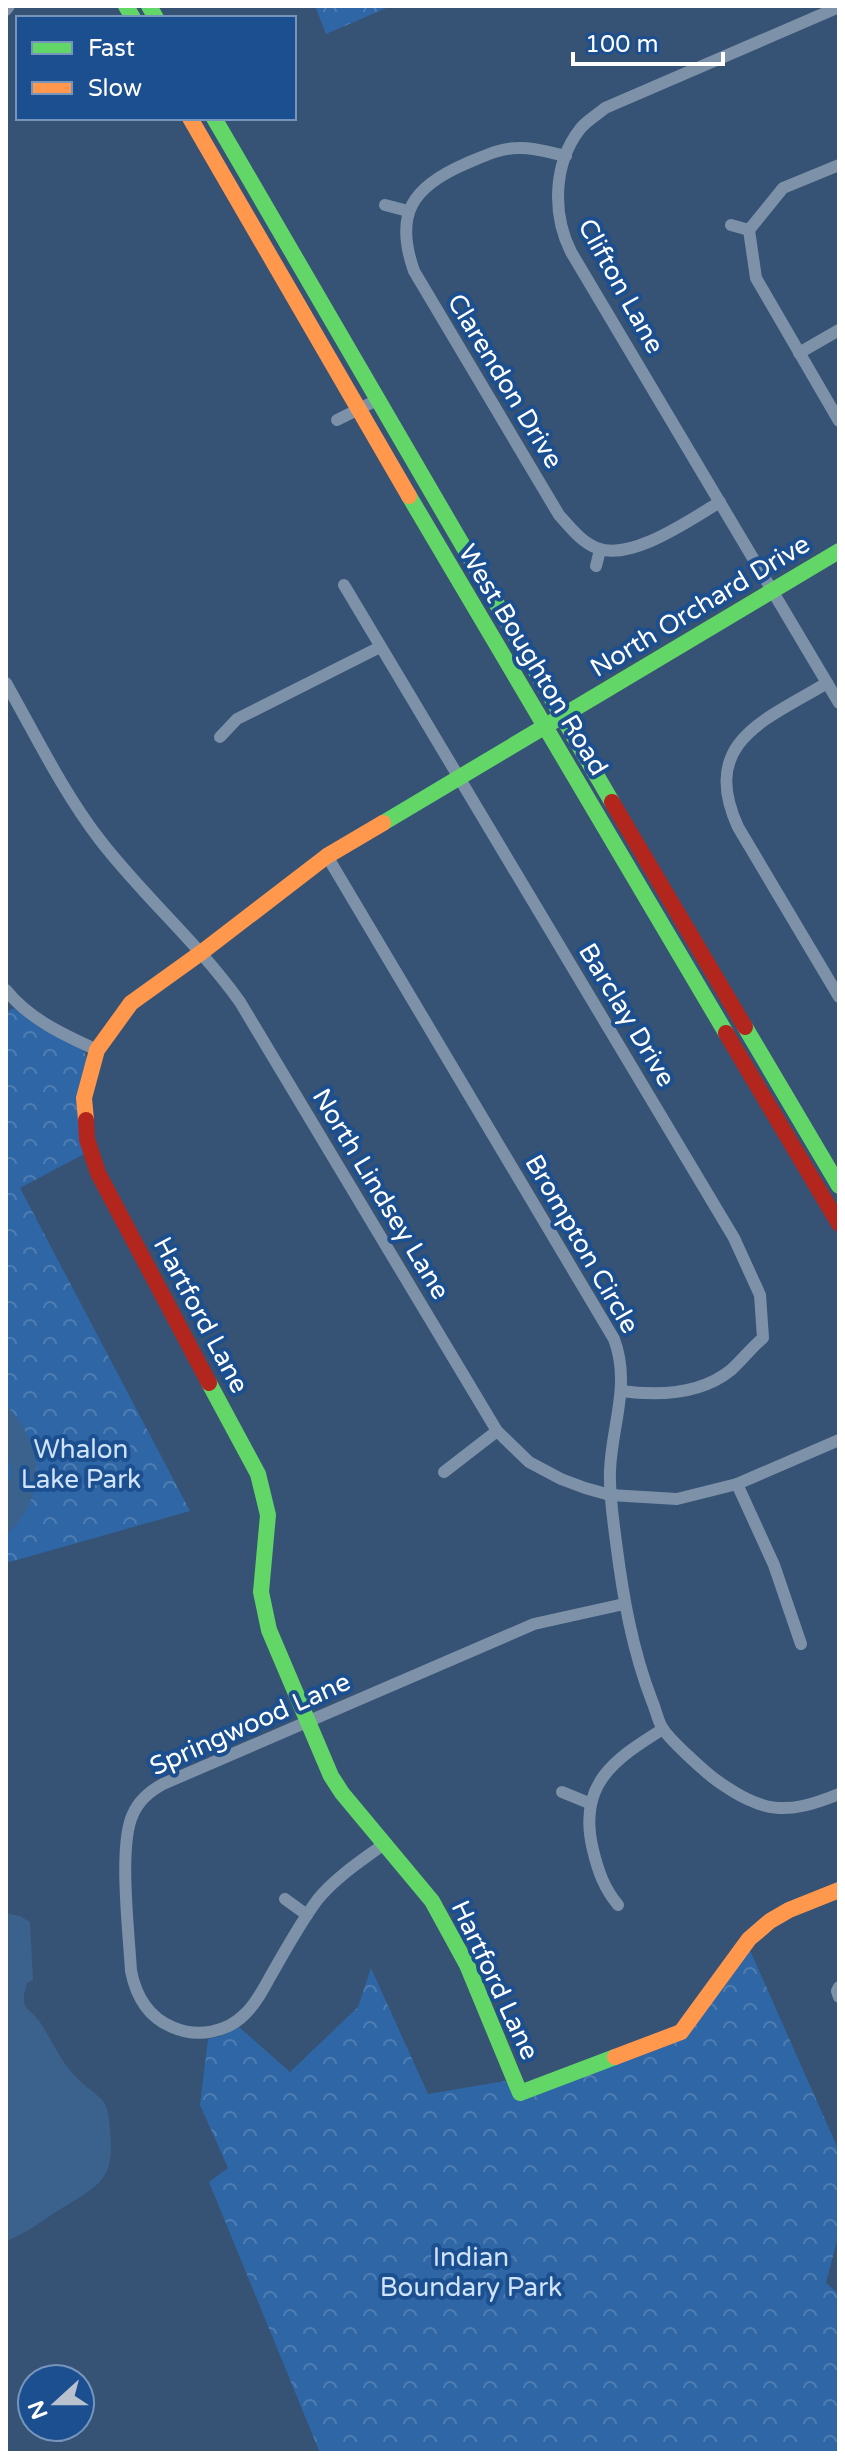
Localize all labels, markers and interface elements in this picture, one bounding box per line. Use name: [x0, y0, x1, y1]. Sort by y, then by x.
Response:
legend: [16, 16, 296, 120]
scale bar: [573, 16, 723, 66]
text: 100 m: [585, 30, 659, 59]
text: Fast: [88, 34, 135, 63]
text: Slow: [88, 74, 142, 103]
street label: Clifton Lane: [571, 213, 671, 359]
street label: Clarendon Drive: [441, 288, 569, 474]
street label: North Orchard Drive: [585, 528, 815, 684]
street label: West Boughton Road: [452, 539, 614, 781]
street label: Barclay Drive: [572, 938, 682, 1092]
street label: North Lindsey Lane: [306, 1083, 456, 1305]
street label: Brompton Circle: [518, 1149, 646, 1339]
street label: Hartford Lane: [147, 1232, 255, 1398]
park label: Whalon Lake Park: [21, 1434, 141, 1495]
street label: Springwood Lane: [145, 1666, 355, 1782]
street label: Hartford Lane: [445, 1896, 545, 2064]
park label: Indian Boundary Park: [380, 2242, 562, 2303]
north arrow: [16, 2363, 96, 2443]
text: N: [23, 2397, 54, 2423]

